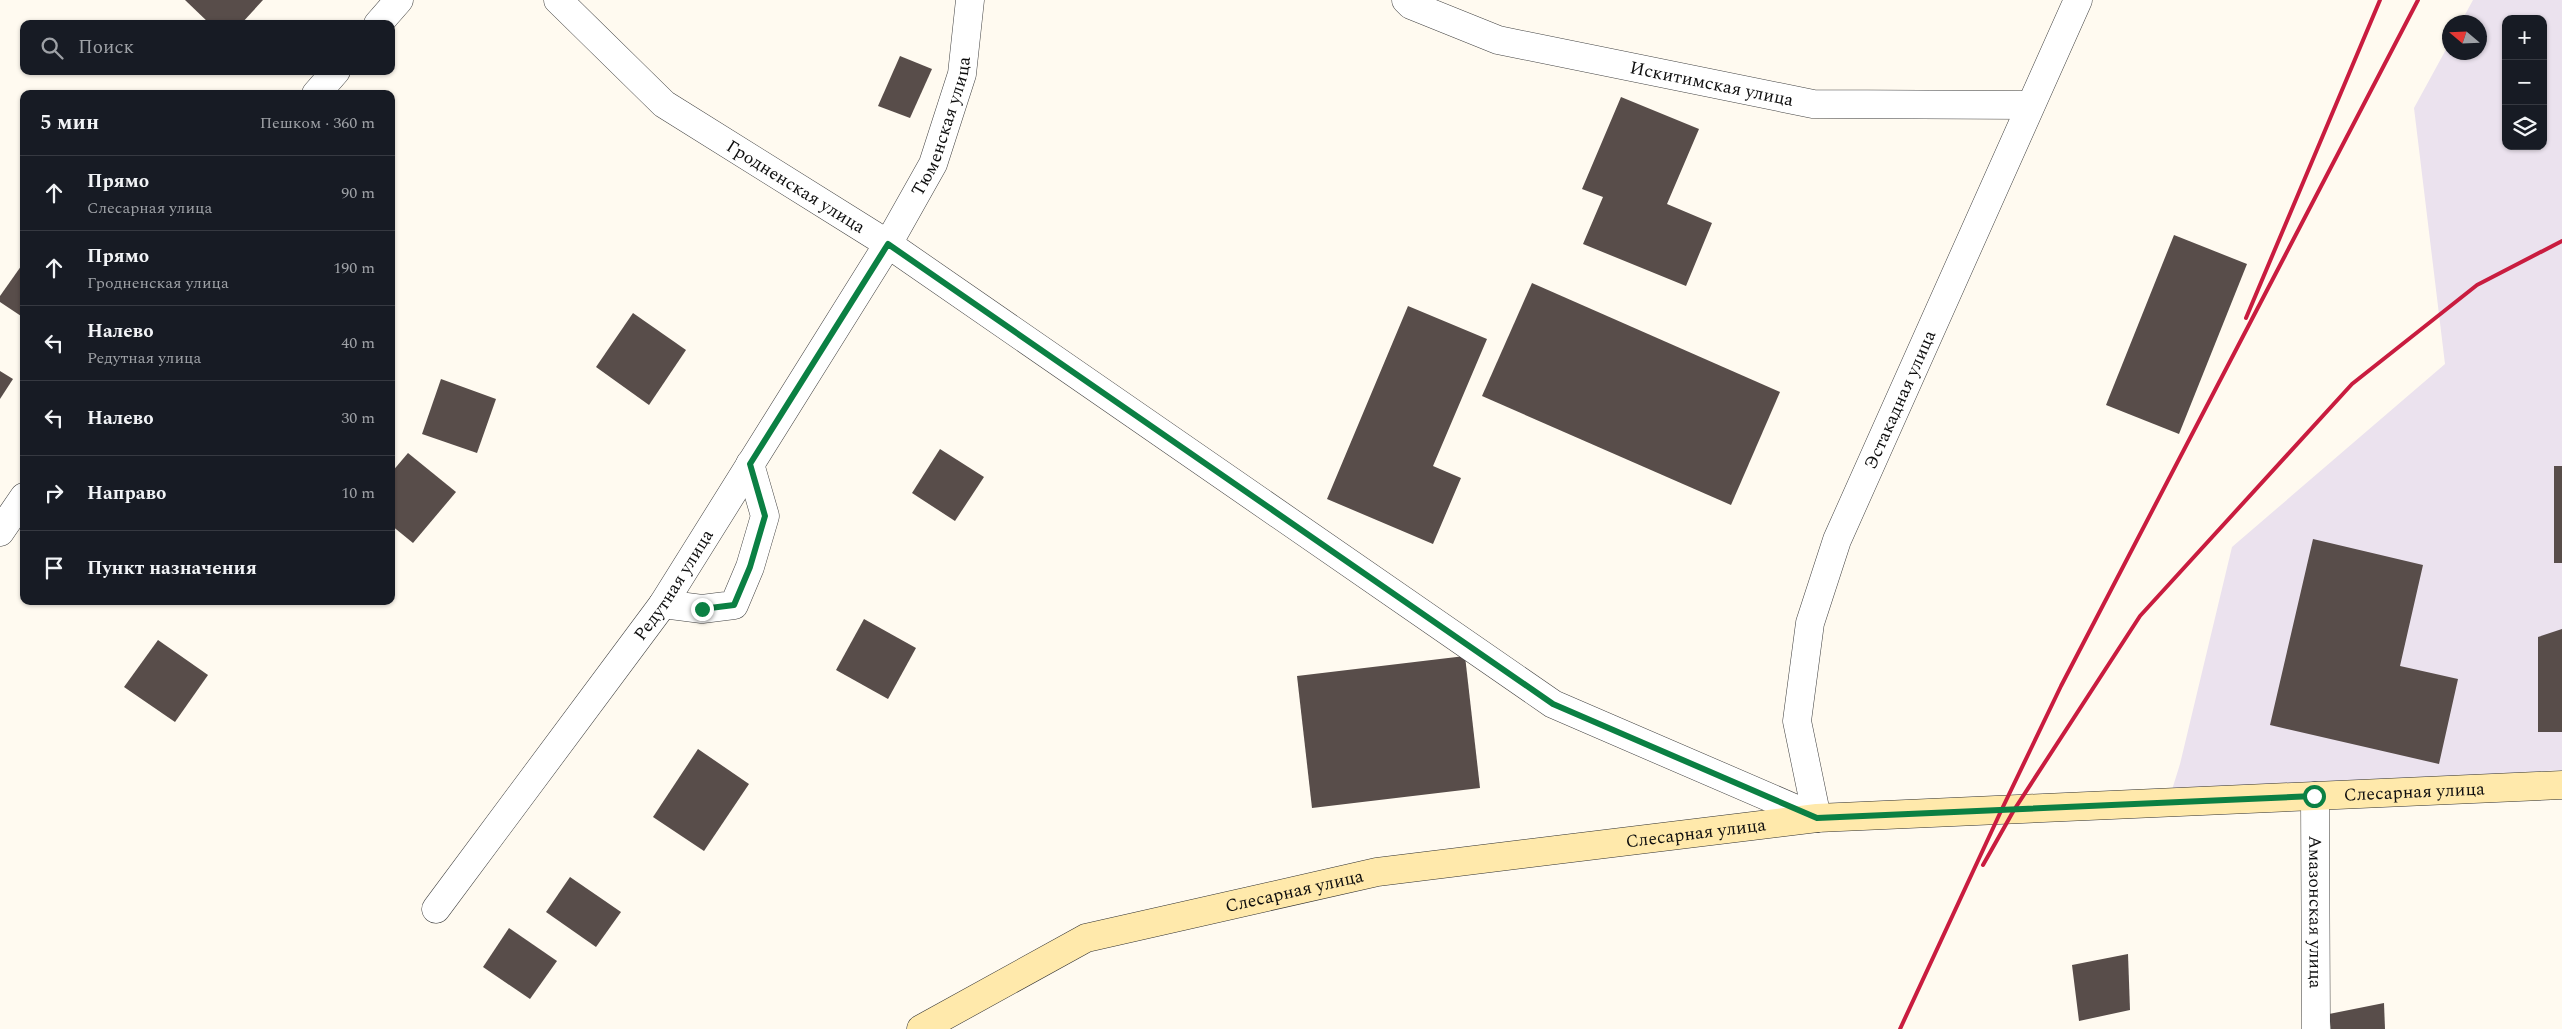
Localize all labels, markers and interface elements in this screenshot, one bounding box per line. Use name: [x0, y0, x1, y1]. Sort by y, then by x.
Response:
north arrow: [2442, 15, 2487, 60]
map controls: [2502, 15, 2547, 150]
button: +: [2502, 15, 2547, 60]
search box: [20, 20, 395, 75]
text: Поиск: [78, 33, 134, 62]
icon: search: [38, 34, 66, 62]
street label: Искитимская улица: [1627, 54, 1796, 114]
street label: Тюменская улица: [904, 55, 978, 201]
button: −: [2502, 60, 2547, 105]
button: layers: [2502, 105, 2547, 150]
text: 5 мин: [40, 107, 99, 139]
text: Пешком · 360 m: [260, 111, 375, 135]
street label: Гродненская улица: [721, 133, 871, 241]
text: Прямо: [87, 167, 149, 196]
icon: ahead: [40, 179, 68, 207]
text: 90 m: [341, 181, 375, 205]
text: Слесарная улица: [87, 196, 212, 220]
text: Прямо: [87, 242, 149, 271]
icon: ahead: [40, 254, 68, 282]
text: 190 m: [333, 256, 375, 280]
text: Гродненская улица: [87, 271, 229, 295]
text: Налево: [87, 317, 154, 346]
street label: Эстакадная улица: [1857, 326, 1943, 474]
icon: left: [40, 329, 68, 357]
text: 40 m: [341, 331, 375, 355]
text: Редутная улица: [87, 346, 201, 370]
icon: left: [40, 404, 68, 432]
text: Налево: [87, 404, 154, 433]
text: 30 m: [341, 406, 375, 430]
icon: right: [40, 479, 68, 507]
text: Направо: [87, 479, 166, 508]
text: 10 m: [341, 481, 375, 505]
street label: Редутная улица: [627, 524, 721, 646]
icon: arrive: [40, 554, 68, 582]
text: Пункт назначения: [87, 554, 257, 583]
route end: [691, 598, 714, 621]
street label: Слесарная улица: [2343, 775, 2486, 809]
route start: [2303, 785, 2326, 808]
street label: Слесарная улица: [1624, 811, 1768, 855]
street label: Амазонская улица: [2301, 835, 2329, 989]
street label: Слесарная улица: [1223, 862, 1366, 920]

